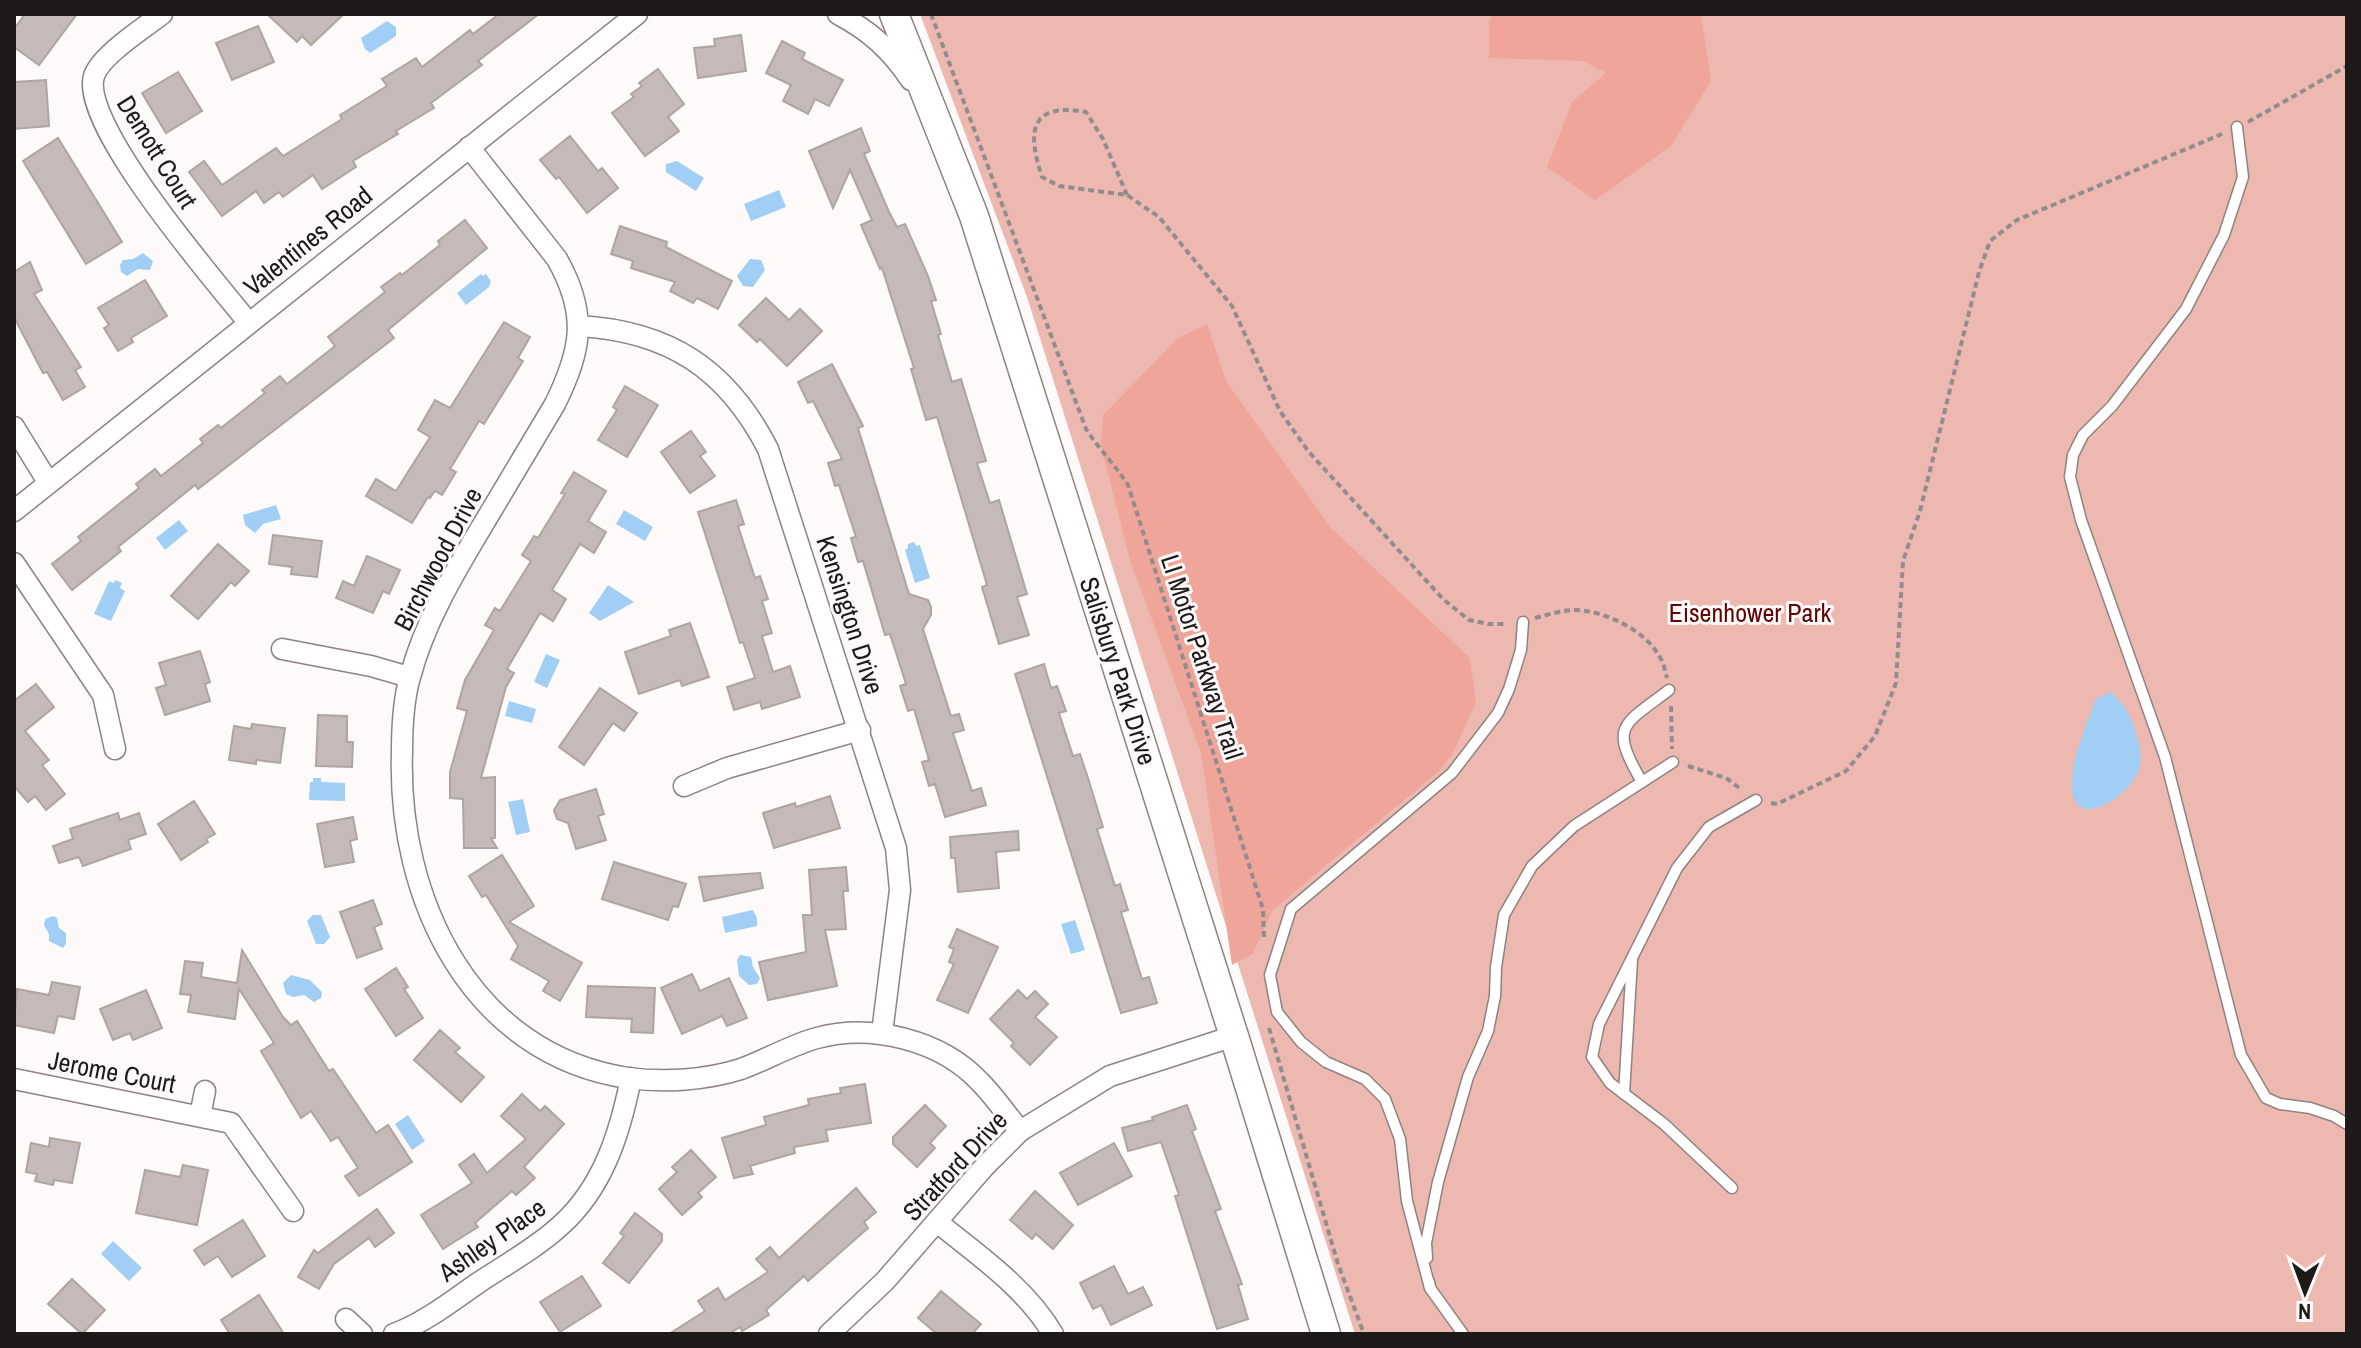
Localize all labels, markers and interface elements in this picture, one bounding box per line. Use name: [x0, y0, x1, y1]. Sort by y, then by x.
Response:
street label: Demott Court: [109, 89, 206, 215]
street label: Valentines Road: [236, 178, 379, 303]
street label: Birchwood Drive: [385, 481, 490, 637]
street label: Kensington Drive: [808, 531, 893, 699]
street label: LI Motor Parkway Trail: [1153, 550, 1252, 764]
street label: Salisbury Park Drive: [1072, 572, 1165, 769]
park label: Eisenhower Park: [1669, 595, 1832, 630]
street label: Jerome Court: [45, 1042, 179, 1101]
street label: Stratford Drive: [895, 1103, 1015, 1228]
street label: Ashley Place: [430, 1190, 552, 1290]
north arrow: [2265, 1252, 2345, 1332]
text: N: [2298, 1297, 2311, 1327]

